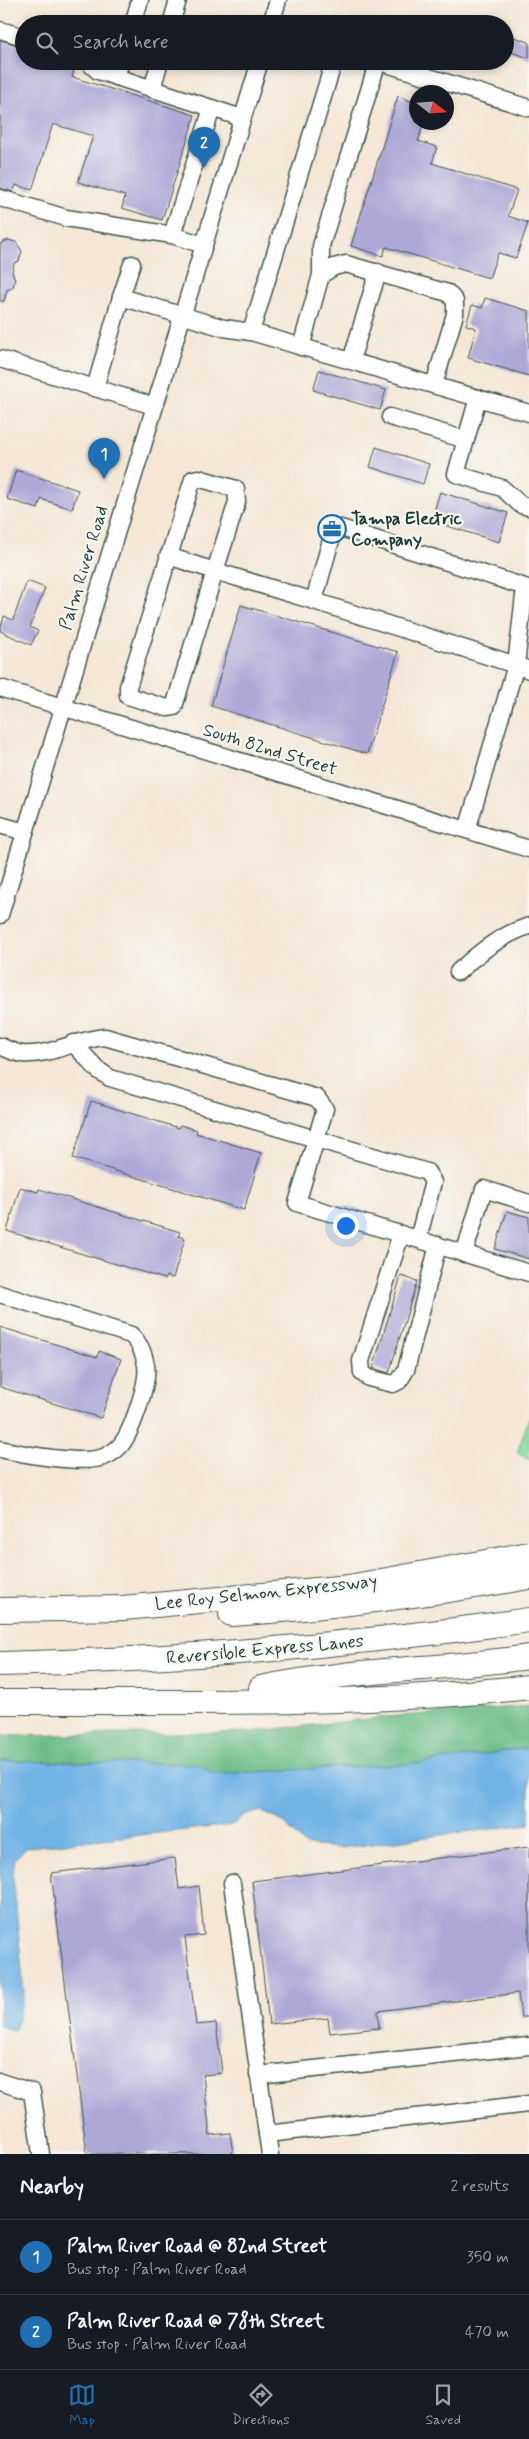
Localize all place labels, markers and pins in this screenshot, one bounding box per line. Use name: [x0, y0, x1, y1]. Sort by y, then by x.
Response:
pin: 2: [188, 127, 220, 168]
pin: 1: [88, 438, 120, 479]
place label: Tampa Electric Company: [351, 507, 463, 552]
office icon: Tampa Electric Company: [317, 514, 347, 544]

